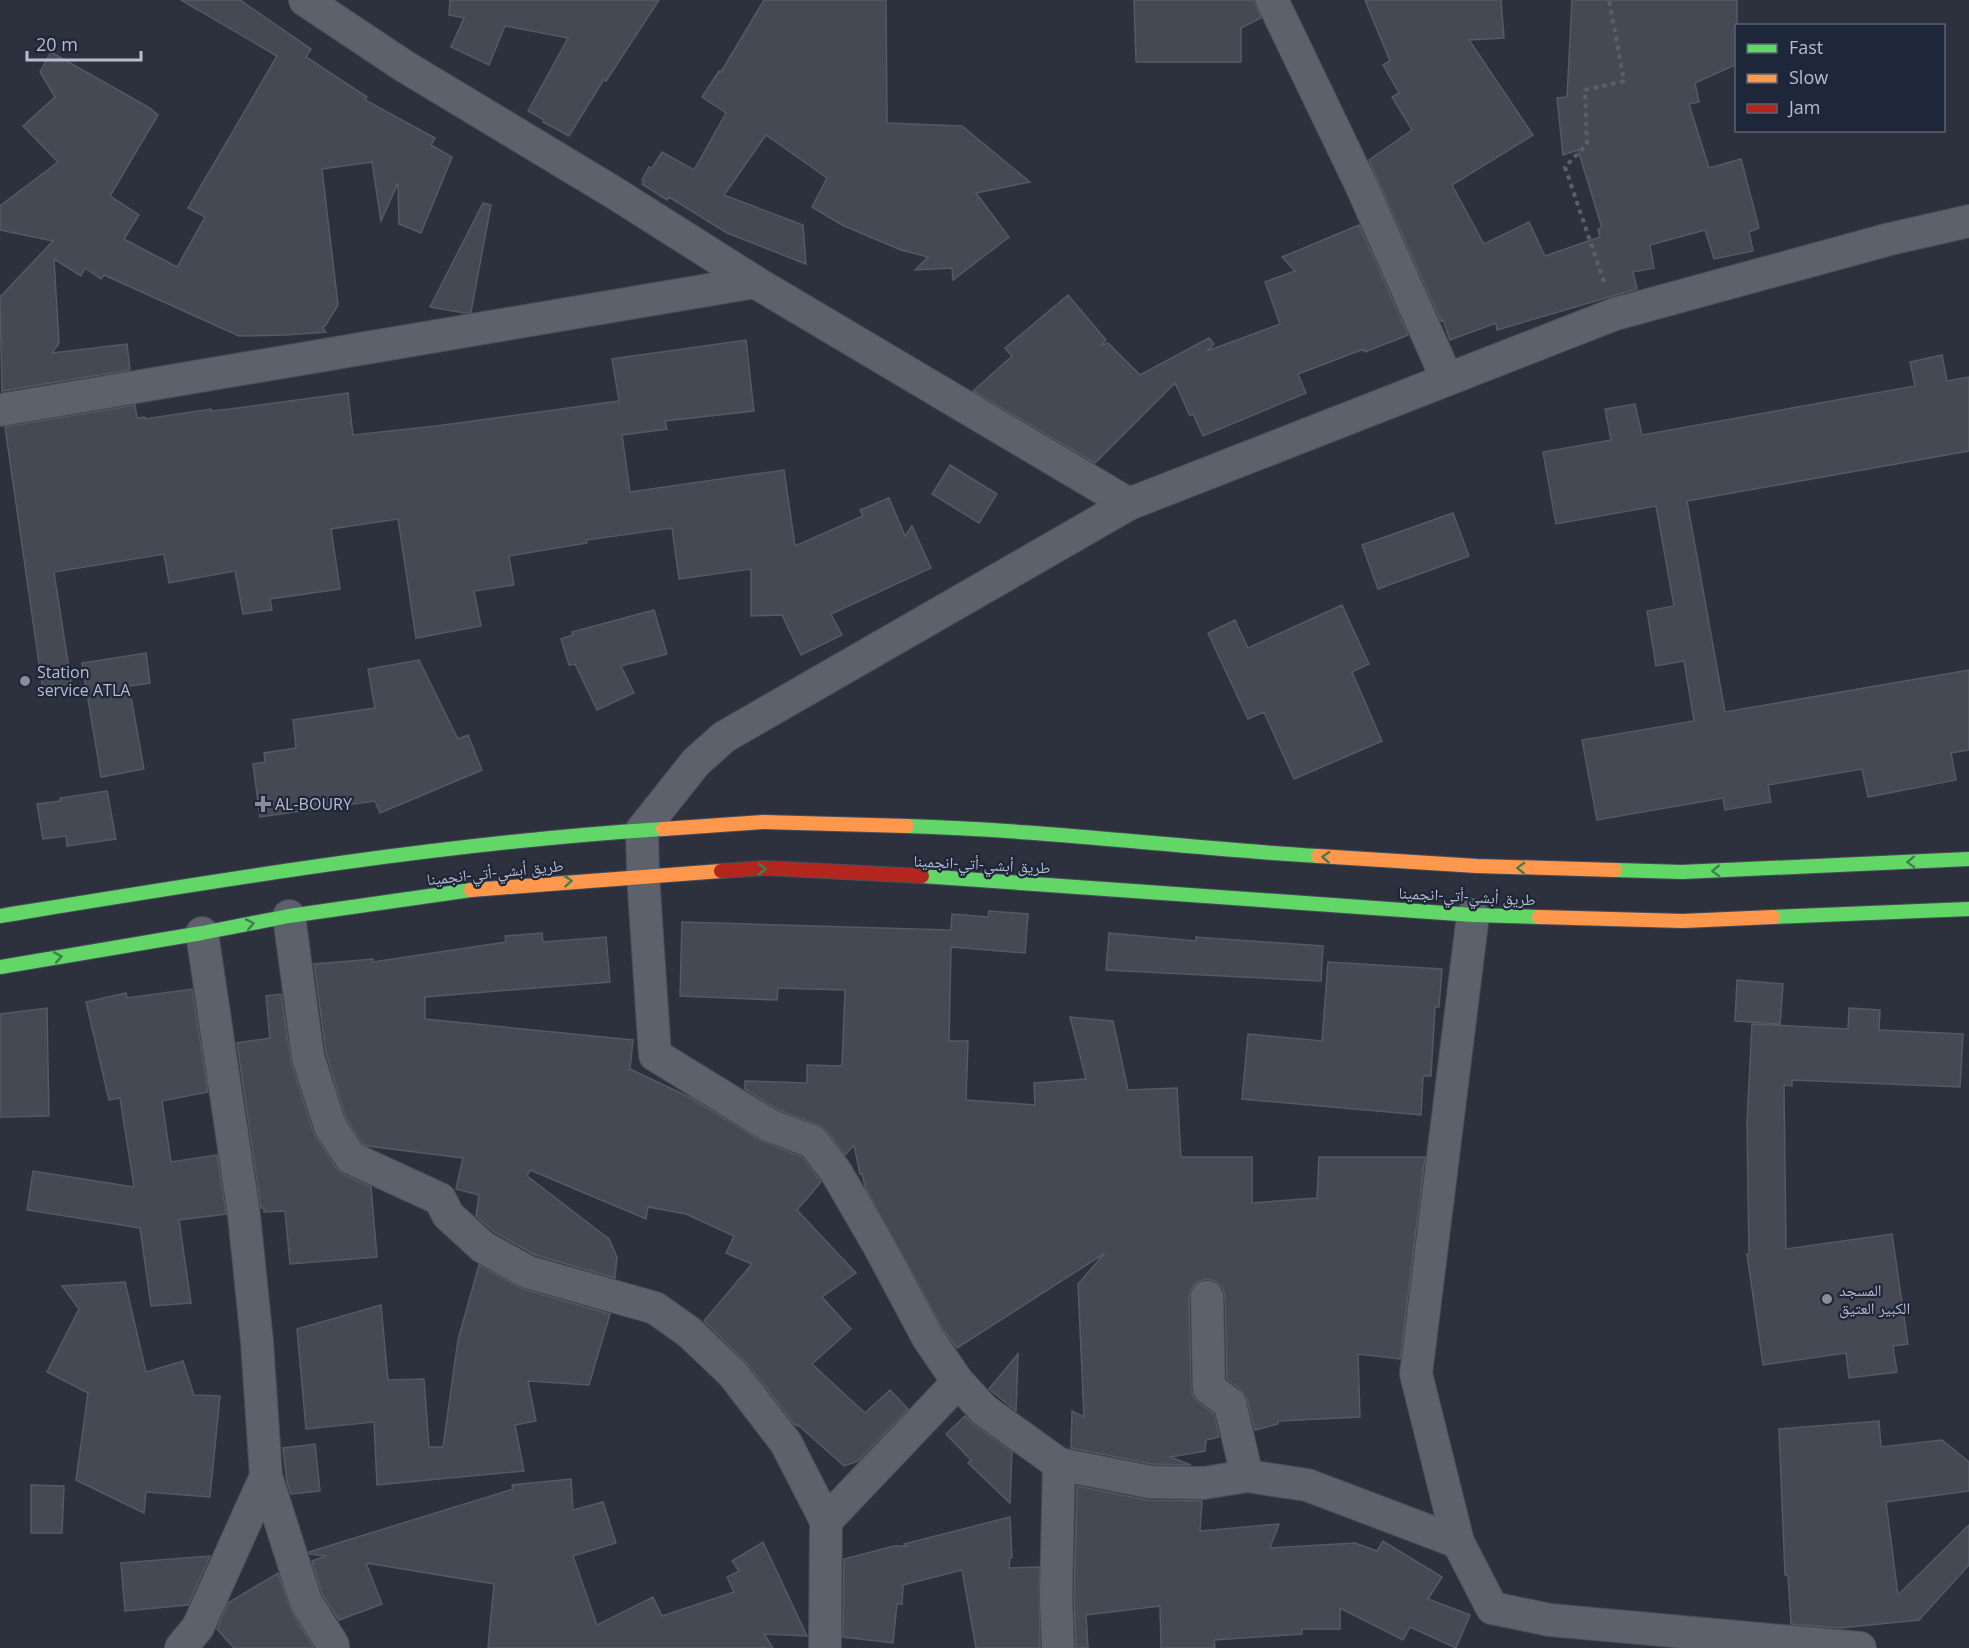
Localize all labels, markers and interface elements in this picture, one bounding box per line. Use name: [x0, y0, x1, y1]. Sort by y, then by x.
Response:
scale bar: [27, 24, 141, 62]
legend: [1735, 24, 1945, 132]
text: 20 m: [36, 32, 78, 56]
text: Fast: [1789, 35, 1823, 59]
text: Slow: [1789, 65, 1828, 89]
text: Jam: [1787, 95, 1821, 119]
place label: Station service ATLA: [37, 661, 131, 701]
marker: Station service ATLA: [18, 674, 32, 688]
place label: AL-BOURY: [275, 793, 352, 815]
marker: AL-BOURY: [256, 797, 270, 811]
street label: طريق أبشي-أتي-انجمينا: [913, 849, 1051, 881]
one-way arrow: [1322, 850, 1331, 863]
street label: طريق أبشي-أتي-انجمينا: [426, 854, 565, 892]
one-way arrow: [1906, 856, 1915, 869]
one-way arrow: [1516, 861, 1525, 874]
one-way arrow: [758, 863, 767, 875]
one-way arrow: [1711, 864, 1720, 877]
one-way arrow: [563, 875, 572, 888]
street label: طريق أبشي-أتي-انجمينا: [1398, 881, 1536, 913]
one-way arrow: [244, 918, 254, 931]
one-way arrow: [53, 952, 62, 964]
place label: المسجد الكبير العتيق: [1839, 1279, 1910, 1319]
marker: المسجد الكبير العتيق: [1820, 1292, 1834, 1306]

